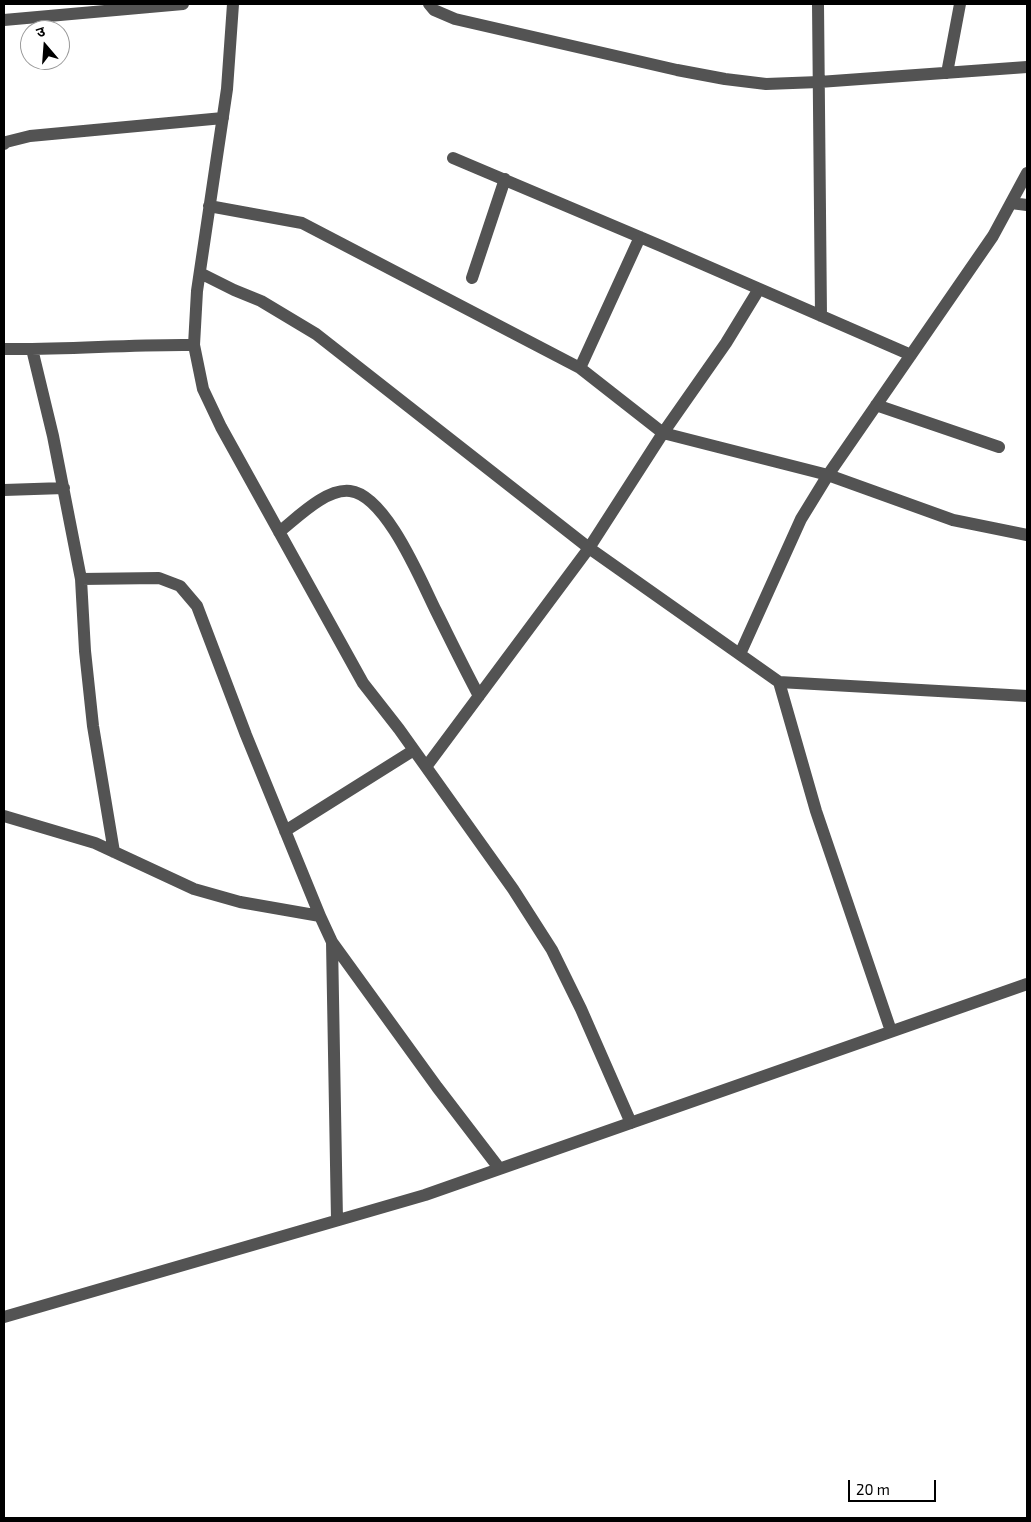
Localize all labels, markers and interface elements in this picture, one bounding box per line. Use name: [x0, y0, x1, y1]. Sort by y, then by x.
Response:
north arrow: [20, 20, 70, 70]
text: उ: [34, 22, 47, 41]
scale bar: [851, 1470, 938, 1502]
text: 20 m: [856, 1480, 890, 1498]

